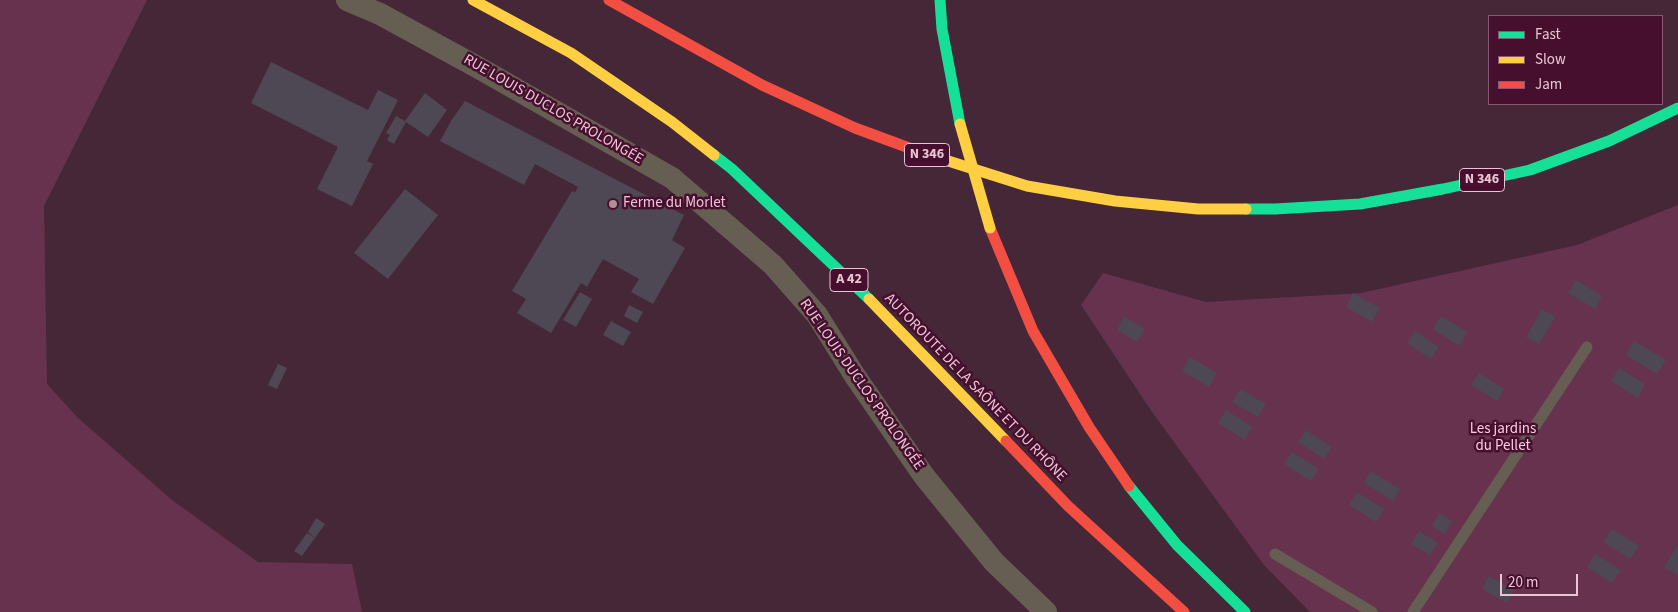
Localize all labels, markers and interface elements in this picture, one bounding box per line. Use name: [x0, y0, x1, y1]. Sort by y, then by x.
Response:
legend: [1488, 15, 1663, 105]
text: Fast: [1535, 24, 1561, 45]
text: Slow: [1535, 49, 1566, 70]
street label: RUE LOUIS DUCLOS PROLONGÉE: [460, 51, 646, 169]
text: Jam: [1535, 74, 1562, 95]
road number: N 346: [904, 144, 950, 166]
road number: N 346: [1460, 168, 1504, 192]
place label: Ferme du Morlet: [623, 195, 726, 213]
marker: Ferme du Morlet: [607, 198, 619, 210]
road number: A 42: [830, 268, 868, 292]
street label: AUTOROUTE DE LA SAÔNE ET DU RHÔNE: [880, 290, 1070, 486]
street label: RUE LOUIS DUCLOS PROLONGÉE: [795, 296, 927, 474]
park label: Les jardins du Pellet: [1470, 421, 1536, 456]
scale bar: [1503, 564, 1580, 596]
text: 20 m: [1508, 572, 1538, 593]

